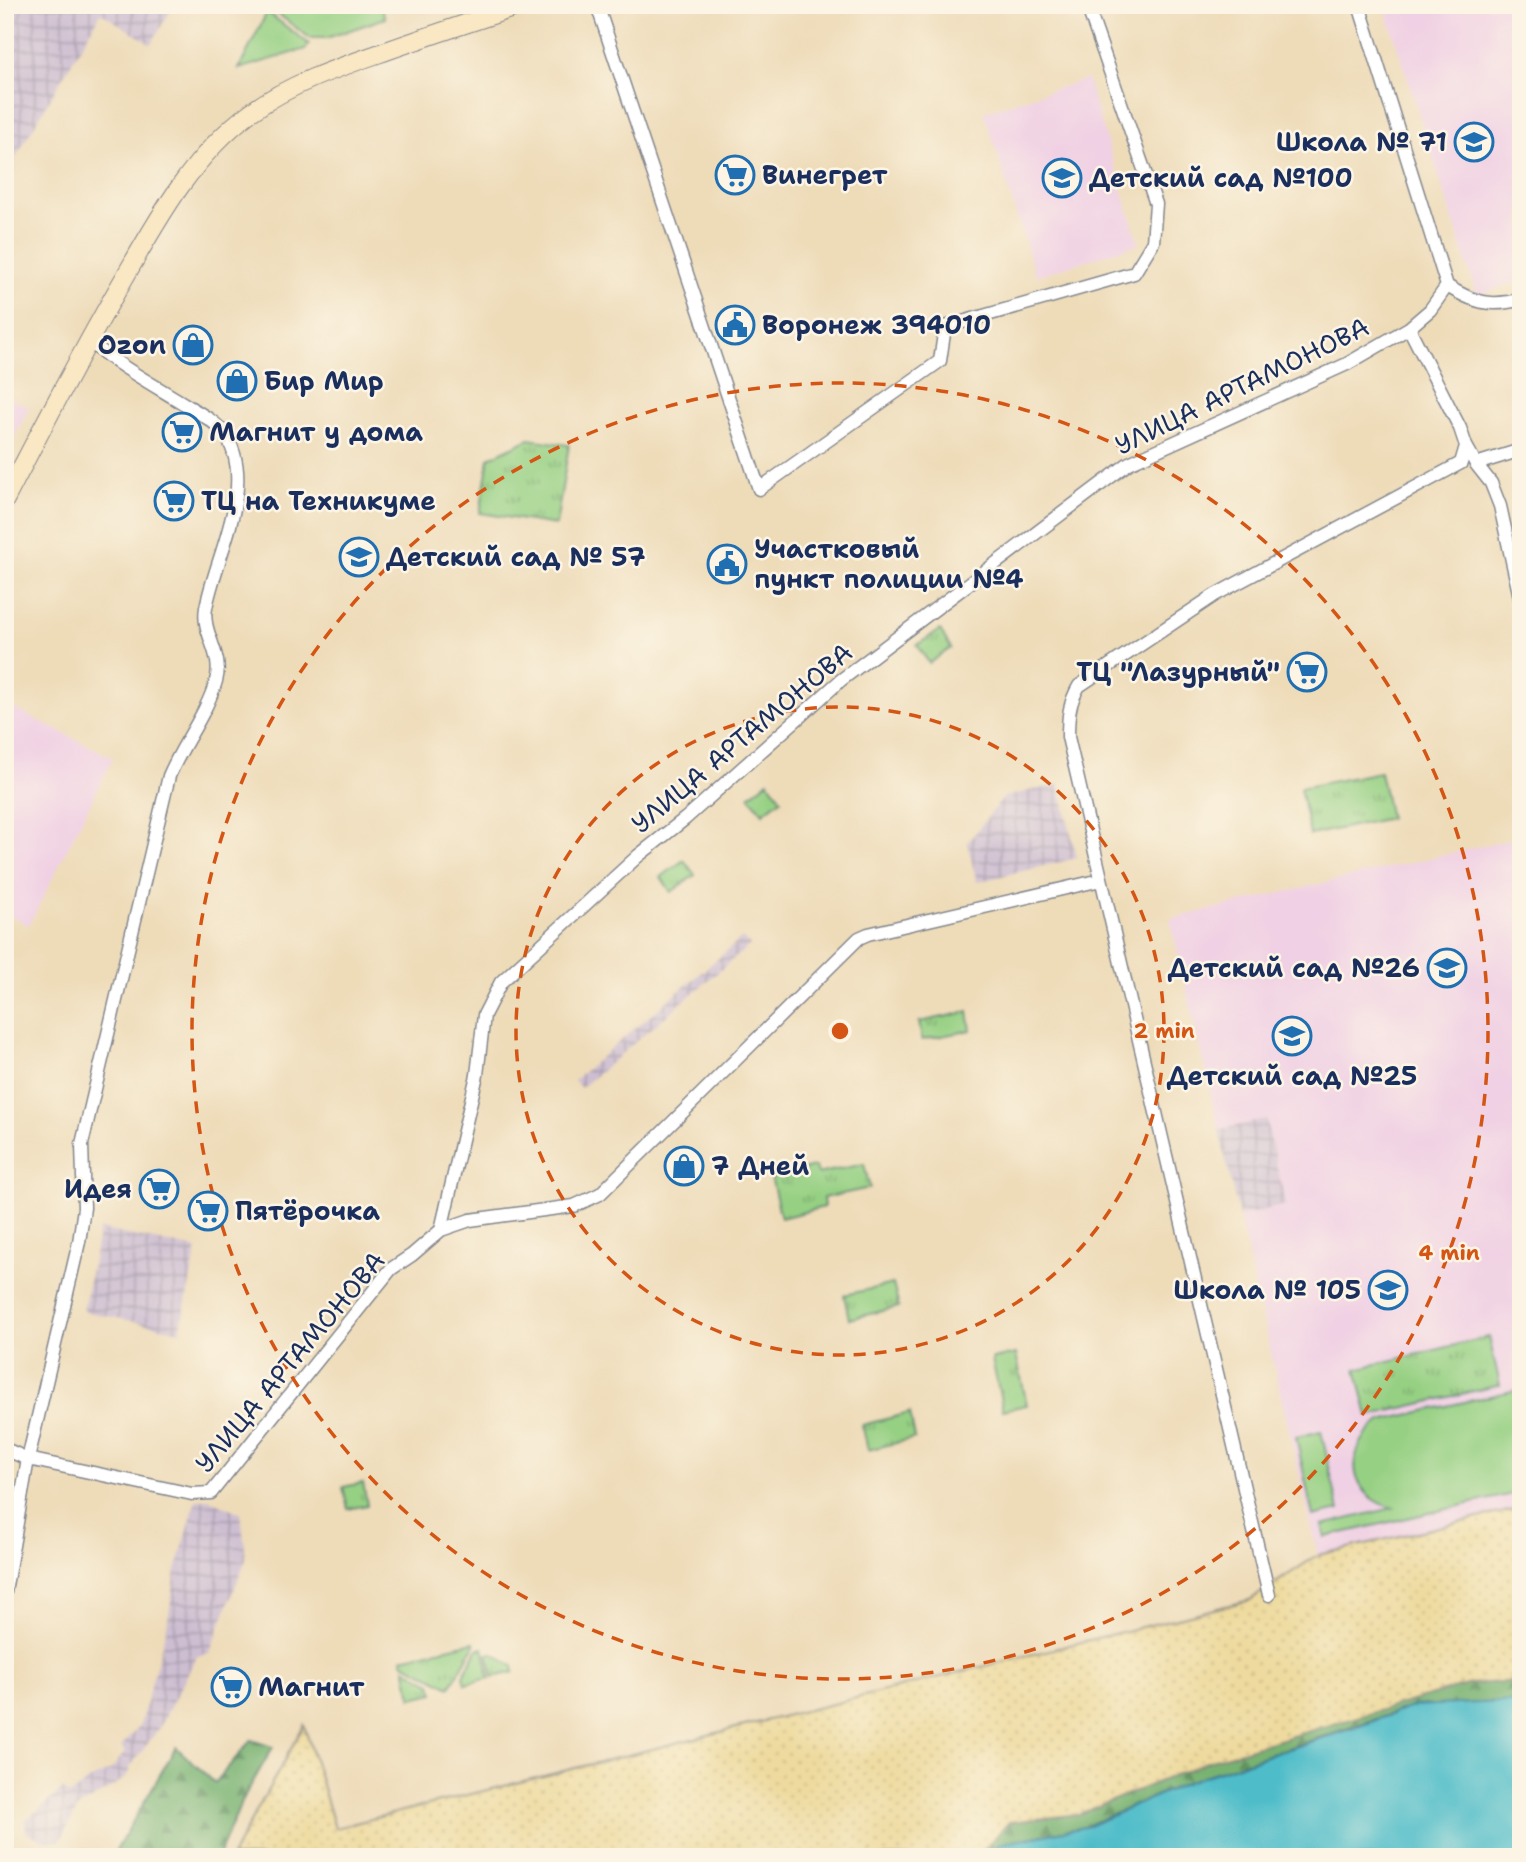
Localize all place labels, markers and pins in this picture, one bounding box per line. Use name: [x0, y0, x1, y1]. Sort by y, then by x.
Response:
school or university icon: Школа № 71: [1453, 121, 1495, 163]
place label: Школа № 71: [1276, 124, 1447, 159]
supermarket icon: Винегрет: [714, 154, 756, 196]
place label: Винегрет: [762, 157, 888, 192]
school or university icon: Детский сад №100: [1041, 157, 1083, 199]
place label: Детский сад №100: [1089, 160, 1353, 195]
public building icon: Воронеж 394010: [714, 304, 756, 346]
place label: Воронеж 394010: [762, 307, 991, 342]
shop icon: Ozon: [172, 324, 214, 366]
place label: Ozon: [97, 327, 166, 362]
shop icon: Бир Мир: [216, 360, 258, 402]
place label: Бир Мир: [264, 363, 384, 398]
supermarket icon: Магнит у дома: [161, 411, 203, 453]
place label: Магнит у дома: [209, 414, 423, 449]
supermarket icon: ТЦ на Техникуме: [153, 480, 195, 522]
place label: ТЦ на Техникуме: [201, 483, 436, 518]
place label: Участковый пункт полиции №4: [754, 531, 1023, 596]
school or university icon: Детский сад № 57: [338, 536, 380, 578]
place label: Детский сад № 57: [386, 539, 645, 574]
public building icon: Участковый пункт полиции №4: [706, 543, 748, 585]
supermarket icon: ТЦ "Лазурный": [1286, 651, 1328, 693]
place label: ТЦ "Лазурный": [1076, 654, 1280, 689]
school or university icon: Детский сад №26: [1426, 947, 1468, 989]
place label: Детский сад №26: [1168, 950, 1420, 985]
school or university icon: Детский сад №25: [1271, 1015, 1313, 1057]
centre of rings: [828, 1019, 852, 1043]
place label: Детский сад №25: [1167, 1058, 1417, 1093]
shop icon: 7 Дней: [663, 1145, 705, 1187]
place label: 7 Дней: [711, 1148, 809, 1183]
supermarket icon: Идея: [138, 1168, 180, 1210]
place label: Идея: [64, 1171, 132, 1206]
supermarket icon: Пятёрочка: [187, 1190, 229, 1232]
place label: Пятёрочка: [235, 1193, 380, 1228]
school or university icon: Школа № 105: [1367, 1269, 1409, 1311]
place label: Школа № 105: [1174, 1272, 1361, 1307]
supermarket icon: Магнит: [210, 1666, 252, 1708]
place label: Магнит: [258, 1669, 365, 1704]

